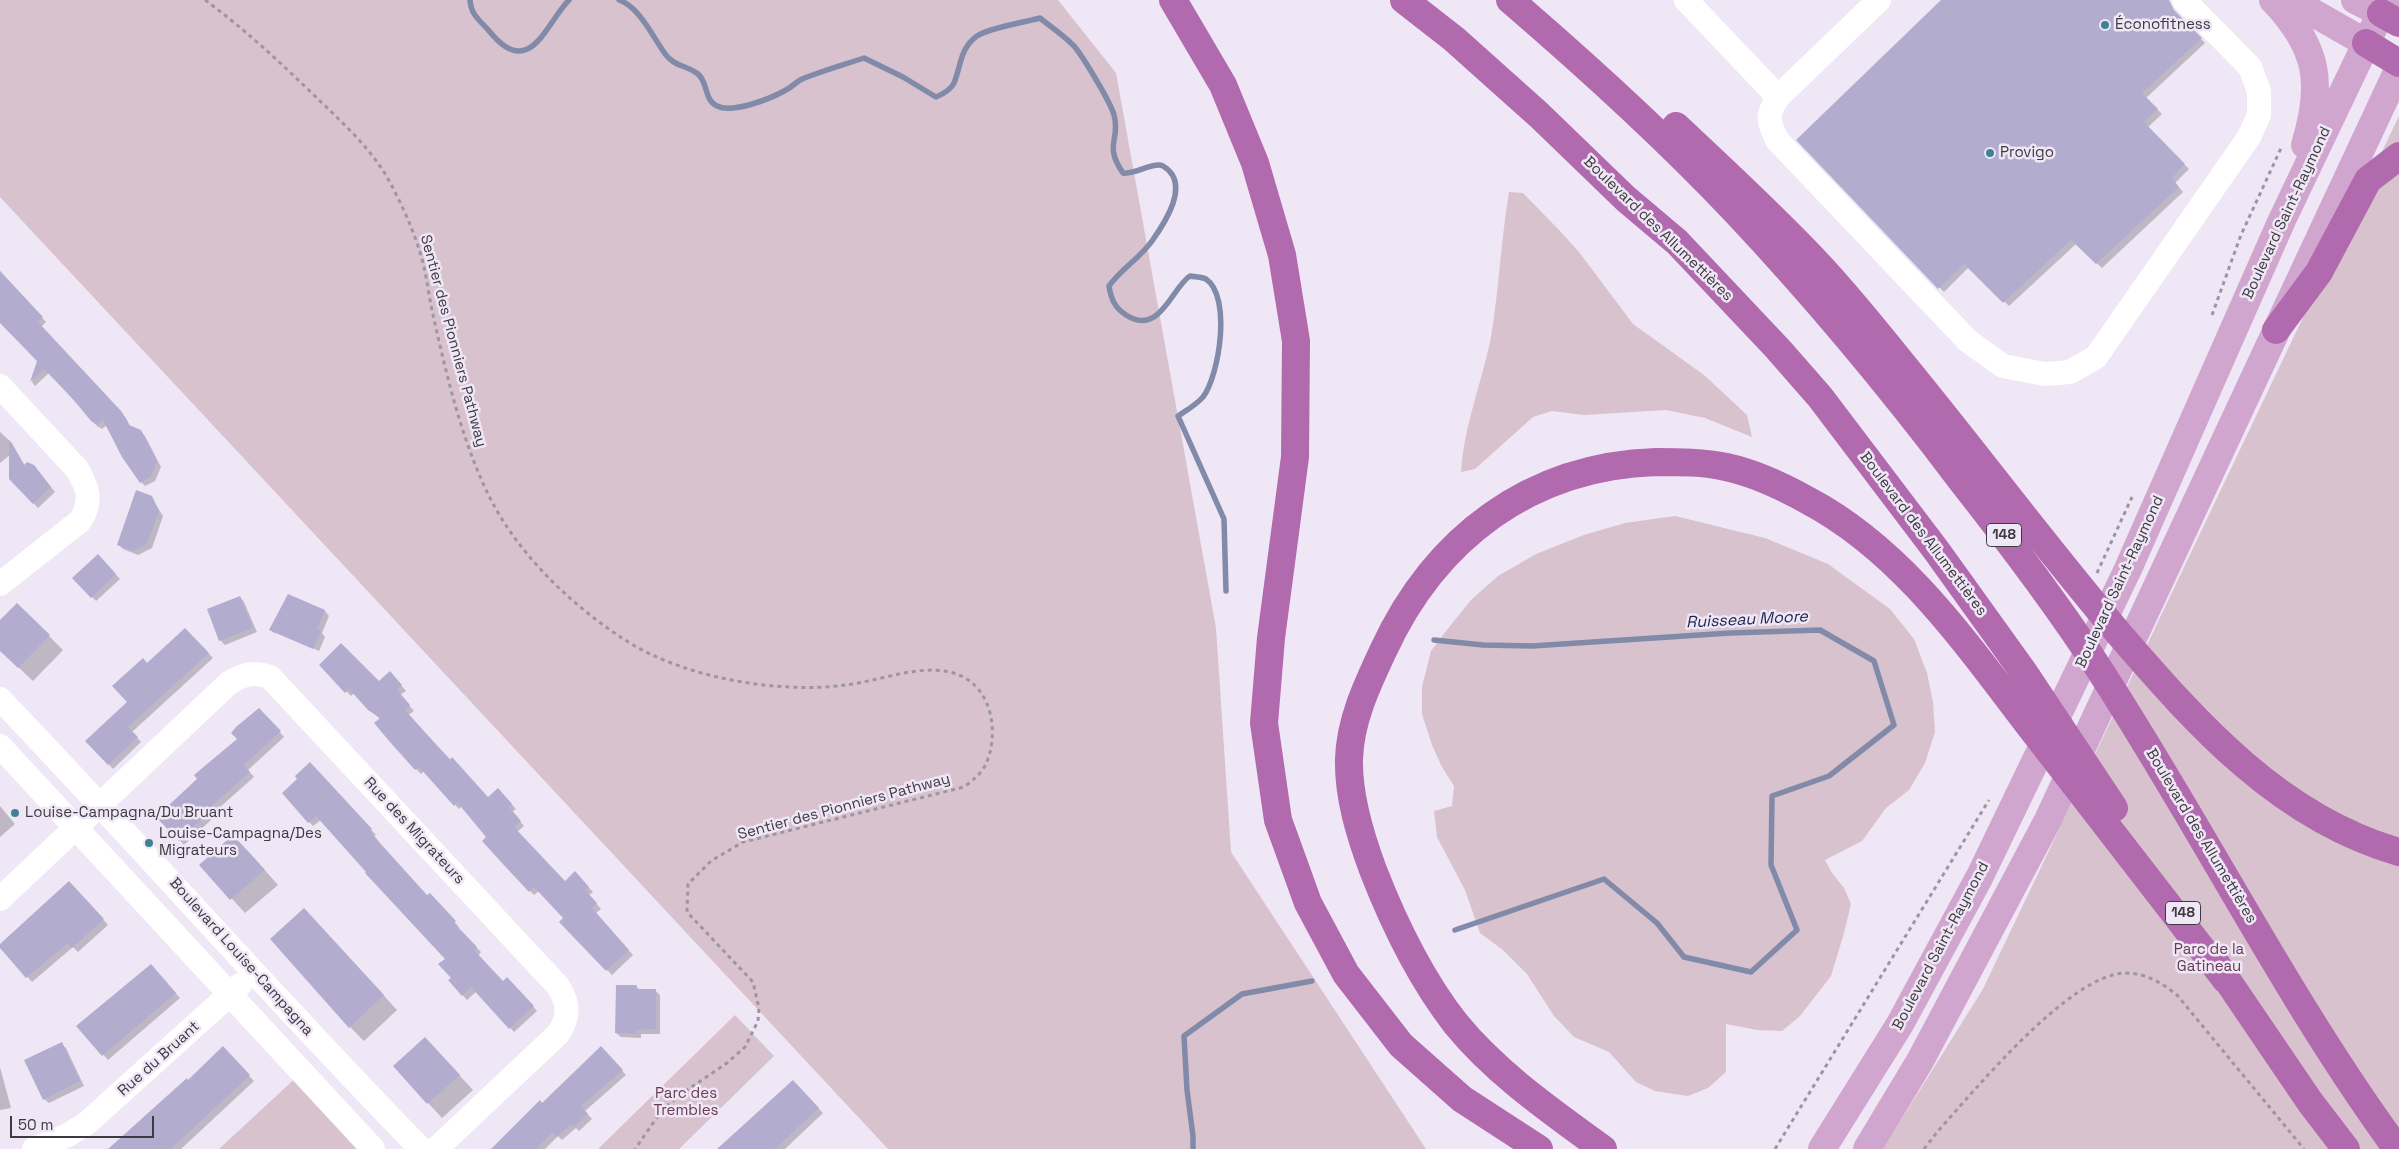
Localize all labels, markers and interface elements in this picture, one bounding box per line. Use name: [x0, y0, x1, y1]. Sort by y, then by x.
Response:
place label: Éconofitness: [2115, 16, 2211, 34]
marker: Éconofitness: [2099, 19, 2111, 31]
street label: Boulevard Saint-Raymond: [2239, 124, 2335, 302]
place label: Provigo: [2000, 144, 2054, 162]
marker: Provigo: [1984, 147, 1996, 159]
street label: Boulevard des Allumettières: [1580, 153, 1736, 305]
street label: Sentier des Pionniers Pathway: [416, 233, 490, 449]
street label: Boulevard des Allumettières: [1855, 449, 1991, 619]
street label: Boulevard Saint-Raymond: [2072, 493, 2168, 671]
road number: 148: [1986, 524, 2022, 546]
water label: Ruisseau Moore: [1686, 607, 1808, 633]
street label: Boulevard des Allumettières: [2142, 745, 2260, 927]
street label: Sentier des Pionniers Pathway: [736, 770, 952, 844]
street label: Rue des Migrateurs: [360, 774, 468, 888]
place label: Louise-Campagna/Du Bruant: [25, 804, 233, 822]
marker: Louise-Campagna/Du Bruant: [9, 807, 21, 819]
place label: Louise-Campagna/Des Migrateurs: [159, 825, 322, 860]
marker: Louise-Campagna/Des Migrateurs: [143, 837, 155, 849]
street label: Boulevard Saint-Raymond: [1889, 859, 1993, 1033]
street label: Boulevard Louise-Campagna: [165, 874, 317, 1040]
road number: 148: [2166, 901, 2200, 924]
park label: Parc de la Gatineau: [2174, 941, 2244, 976]
street label: Rue du Bruant: [115, 1018, 203, 1100]
park label: Parc des Trembles: [654, 1085, 718, 1120]
scale bar: [12, 1106, 156, 1138]
text: 50 m: [18, 1115, 53, 1134]

